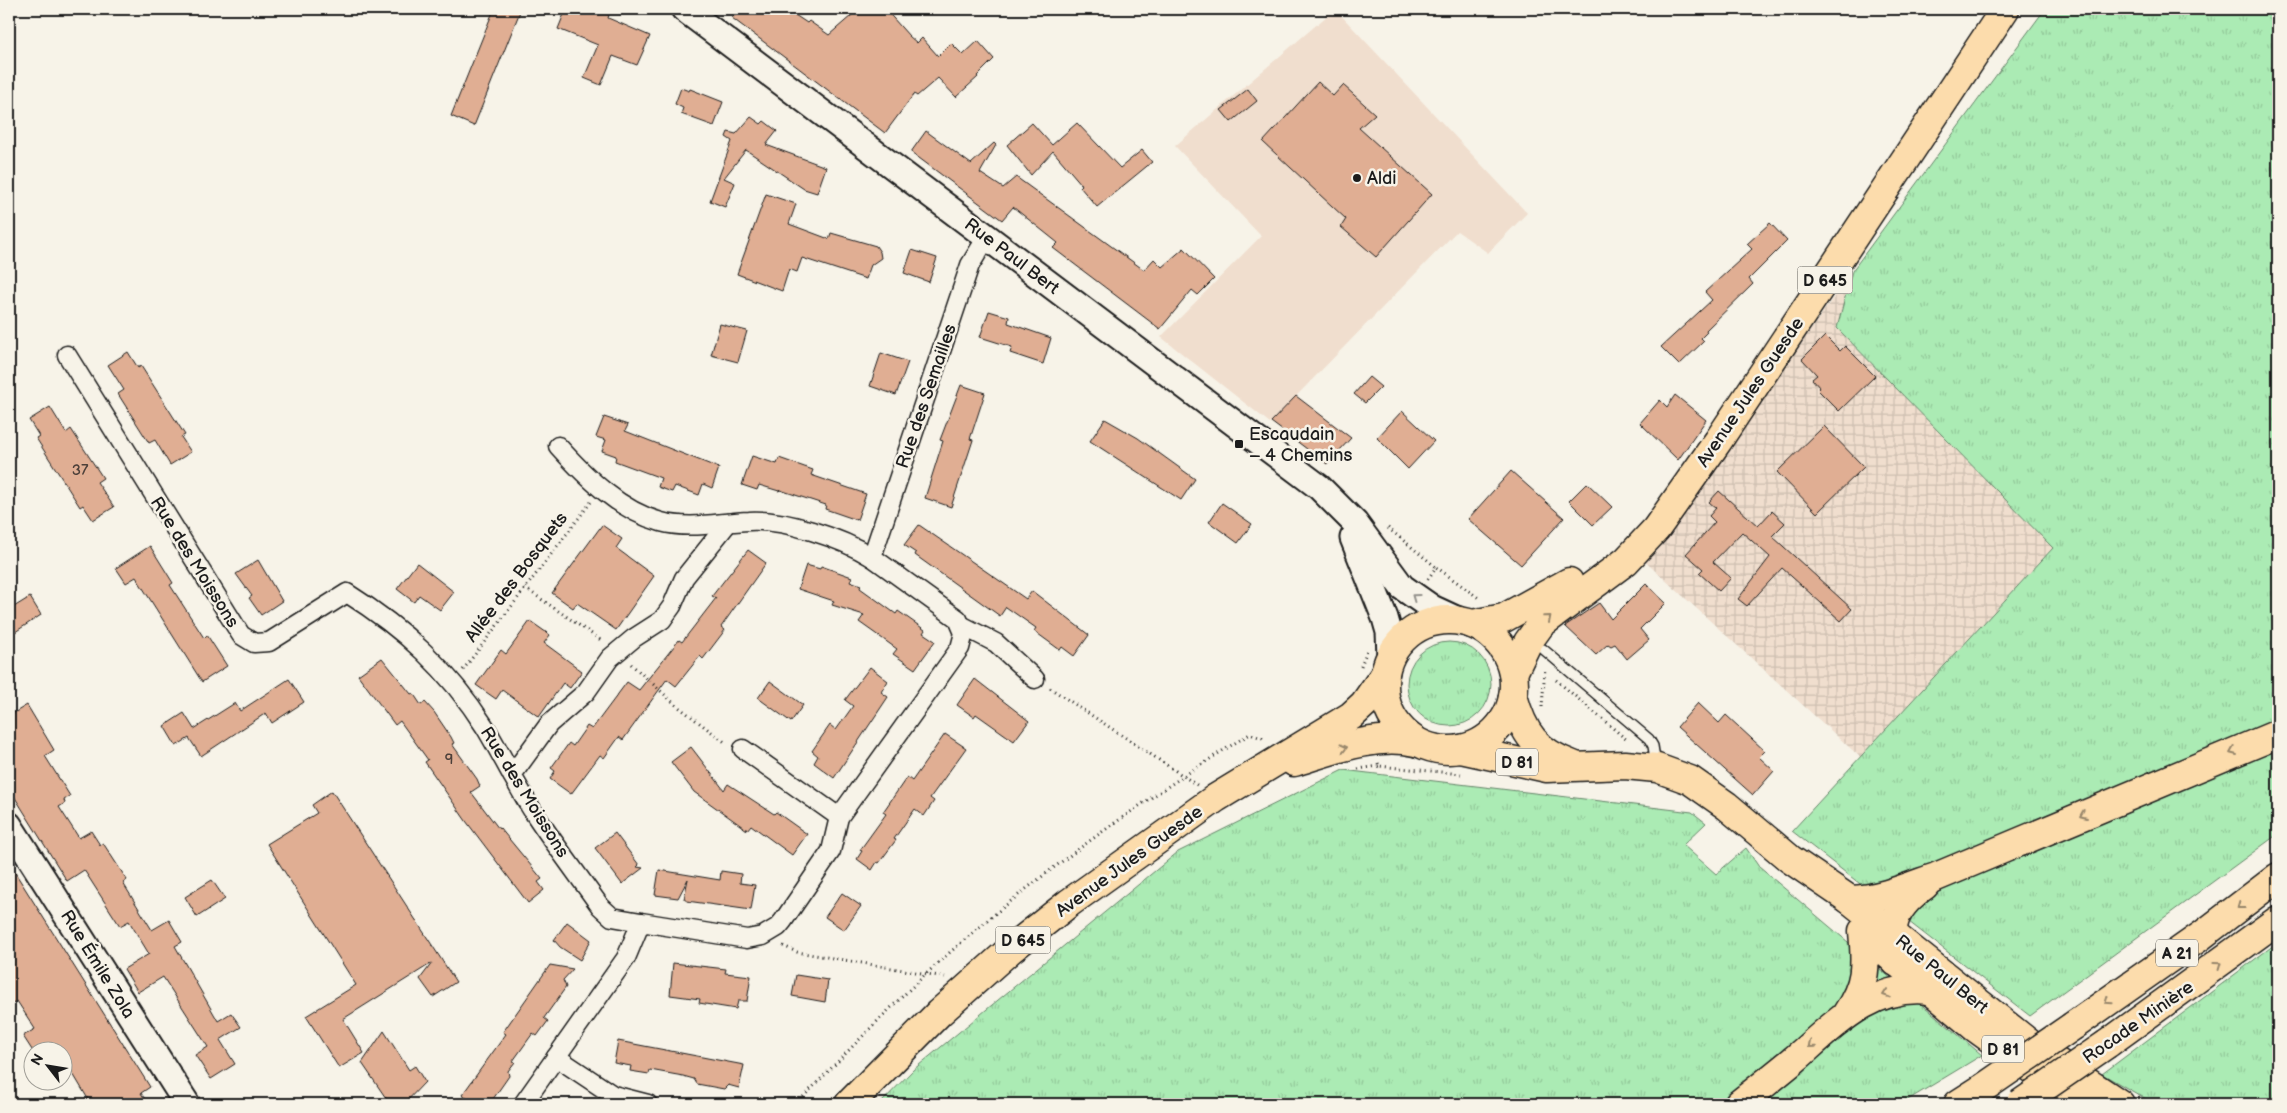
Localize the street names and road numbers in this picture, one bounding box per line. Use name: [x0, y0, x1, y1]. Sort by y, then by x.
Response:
street label: Rue Paul Bert: [960, 214, 1064, 299]
road number: D 645: [1798, 266, 1852, 294]
street label: Avenue Jules Guesde: [1692, 313, 1809, 471]
street label: Rue des Semailles: [892, 321, 961, 471]
street label: Rue des Moissons: [146, 493, 243, 632]
street label: Allée des Bosquets: [461, 508, 572, 646]
street label: Rue des Moissons: [476, 723, 573, 862]
road number: D 81: [1496, 749, 1538, 776]
street label: Avenue Jules Guesde: [1052, 801, 1207, 922]
street label: Rue Émile Zola: [56, 905, 141, 1022]
road number: D 645: [996, 926, 1050, 954]
street label: Rue Paul Bert: [1891, 931, 1993, 1018]
road number: A 21: [2156, 940, 2198, 966]
street label: Rocade Minière: [2079, 976, 2198, 1068]
road number: D 81: [1982, 1036, 2024, 1062]

